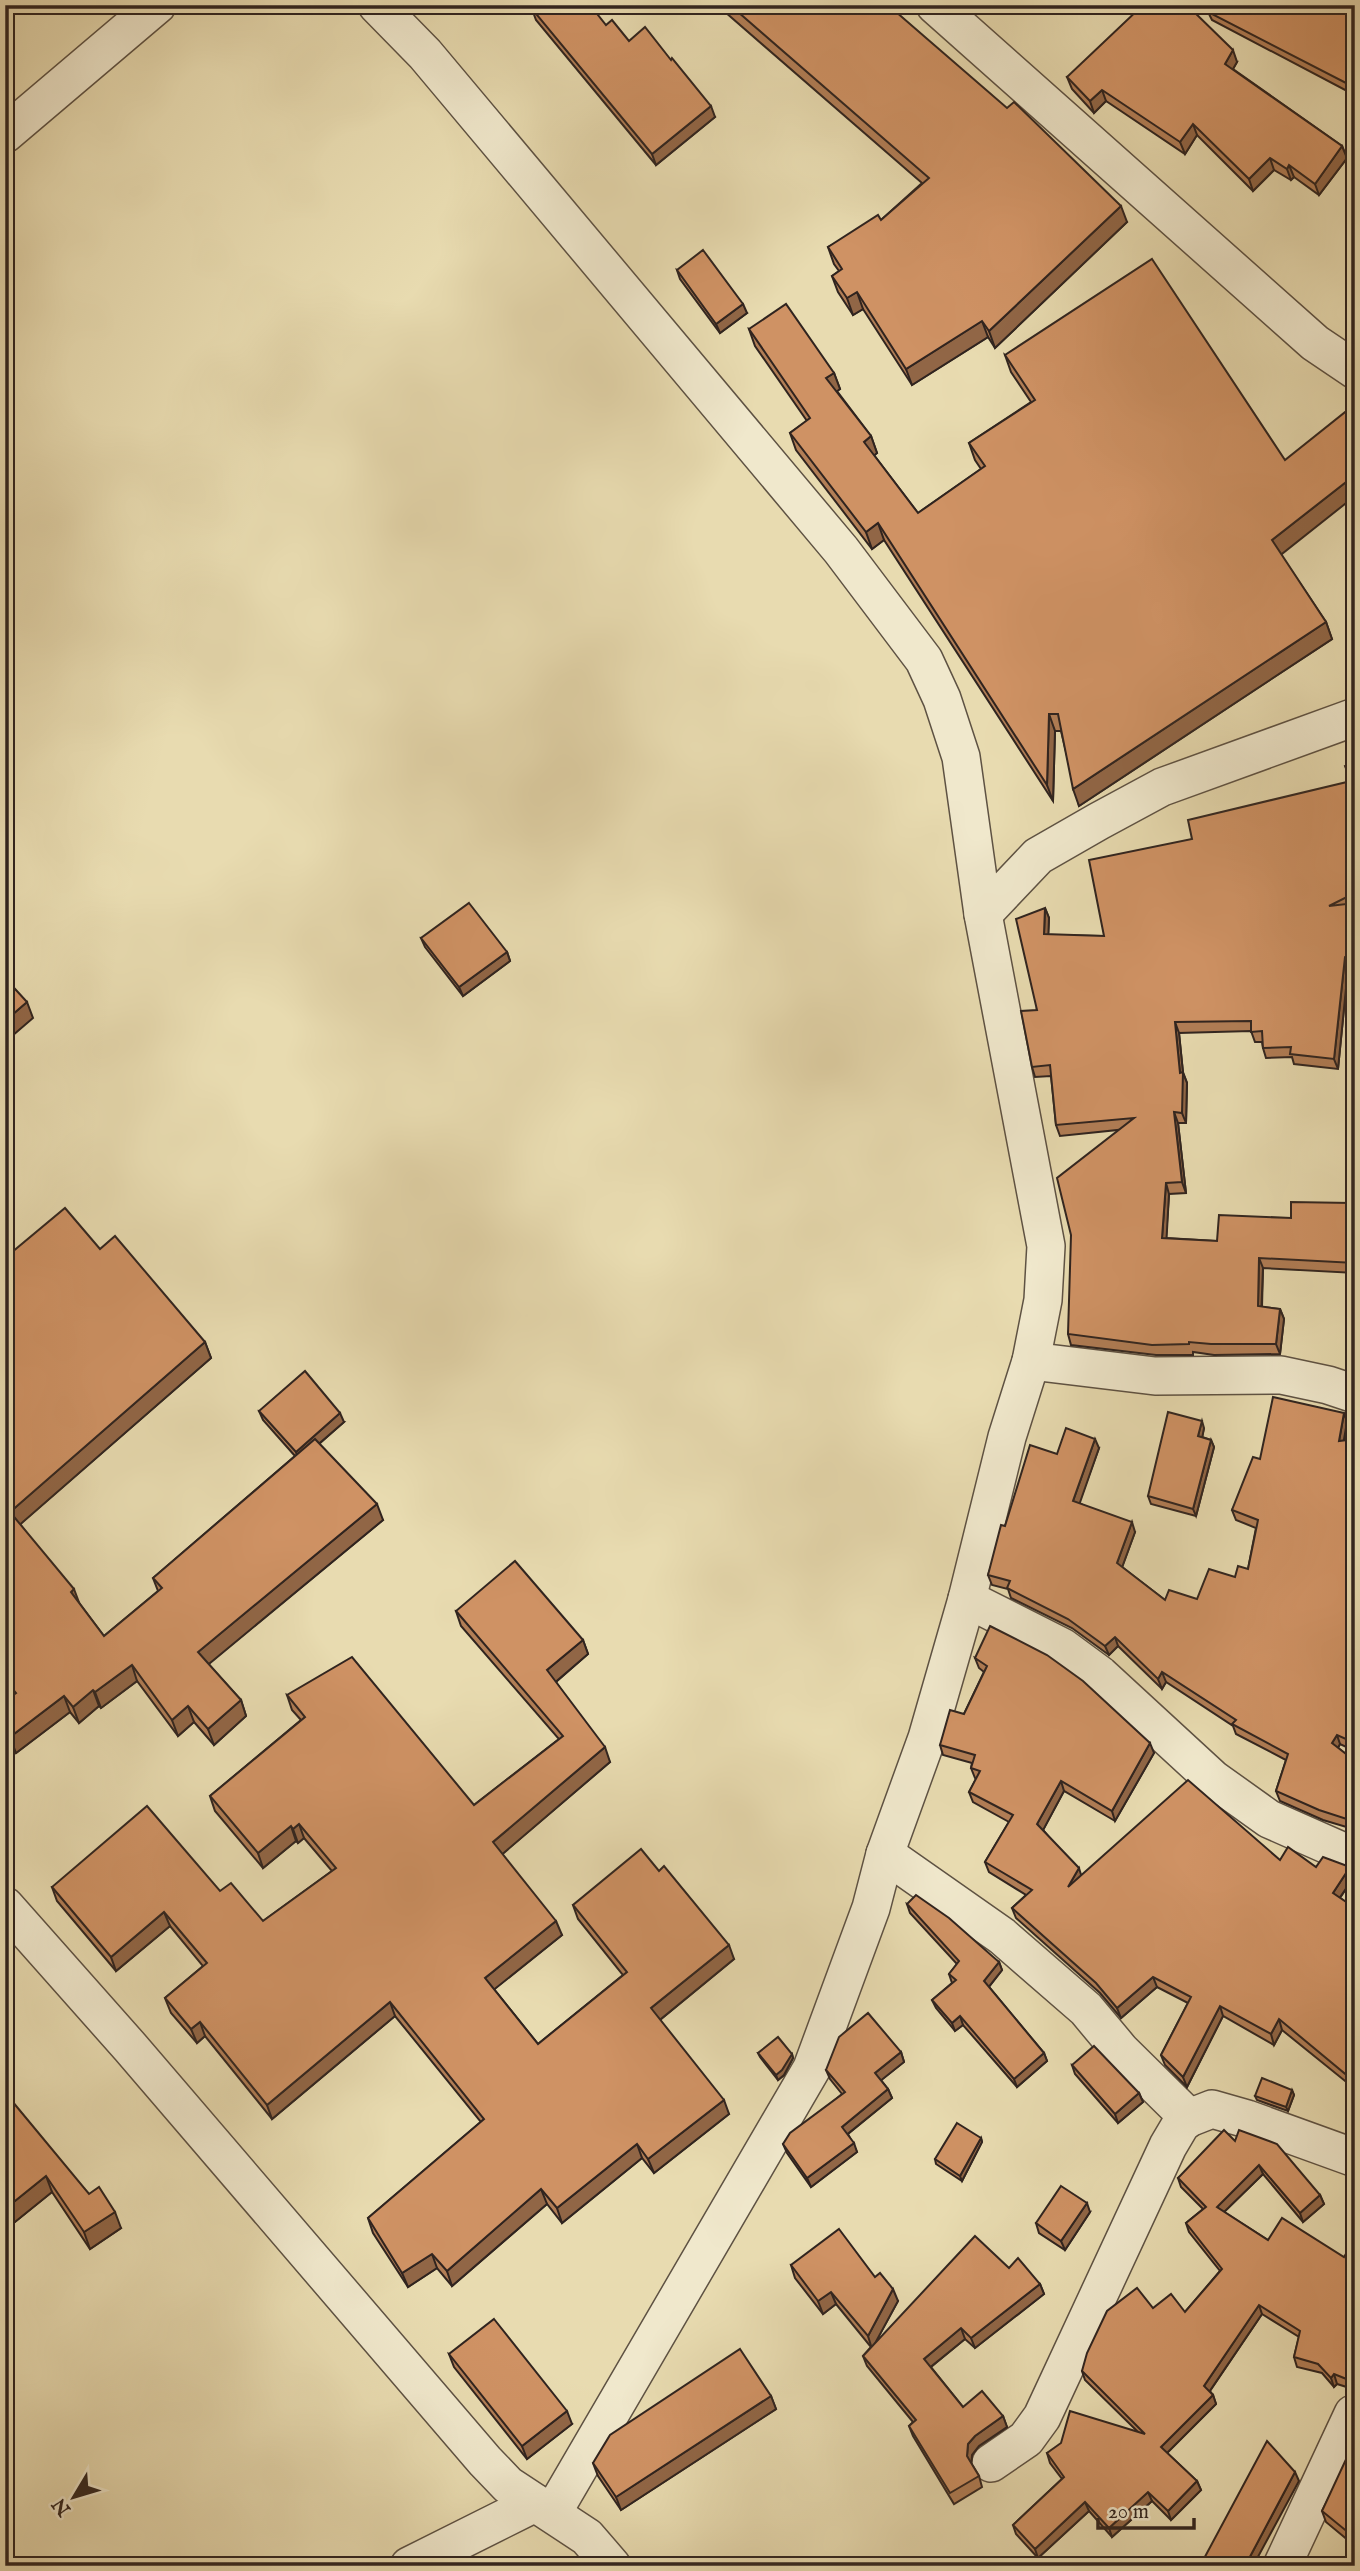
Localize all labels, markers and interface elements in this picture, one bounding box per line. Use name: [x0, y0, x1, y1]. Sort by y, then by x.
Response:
north arrow: [38, 2462, 108, 2532]
scale bar: [1098, 2487, 1194, 2531]
text: N: [47, 2492, 77, 2521]
text: 20 m: [1108, 2499, 1149, 2526]

